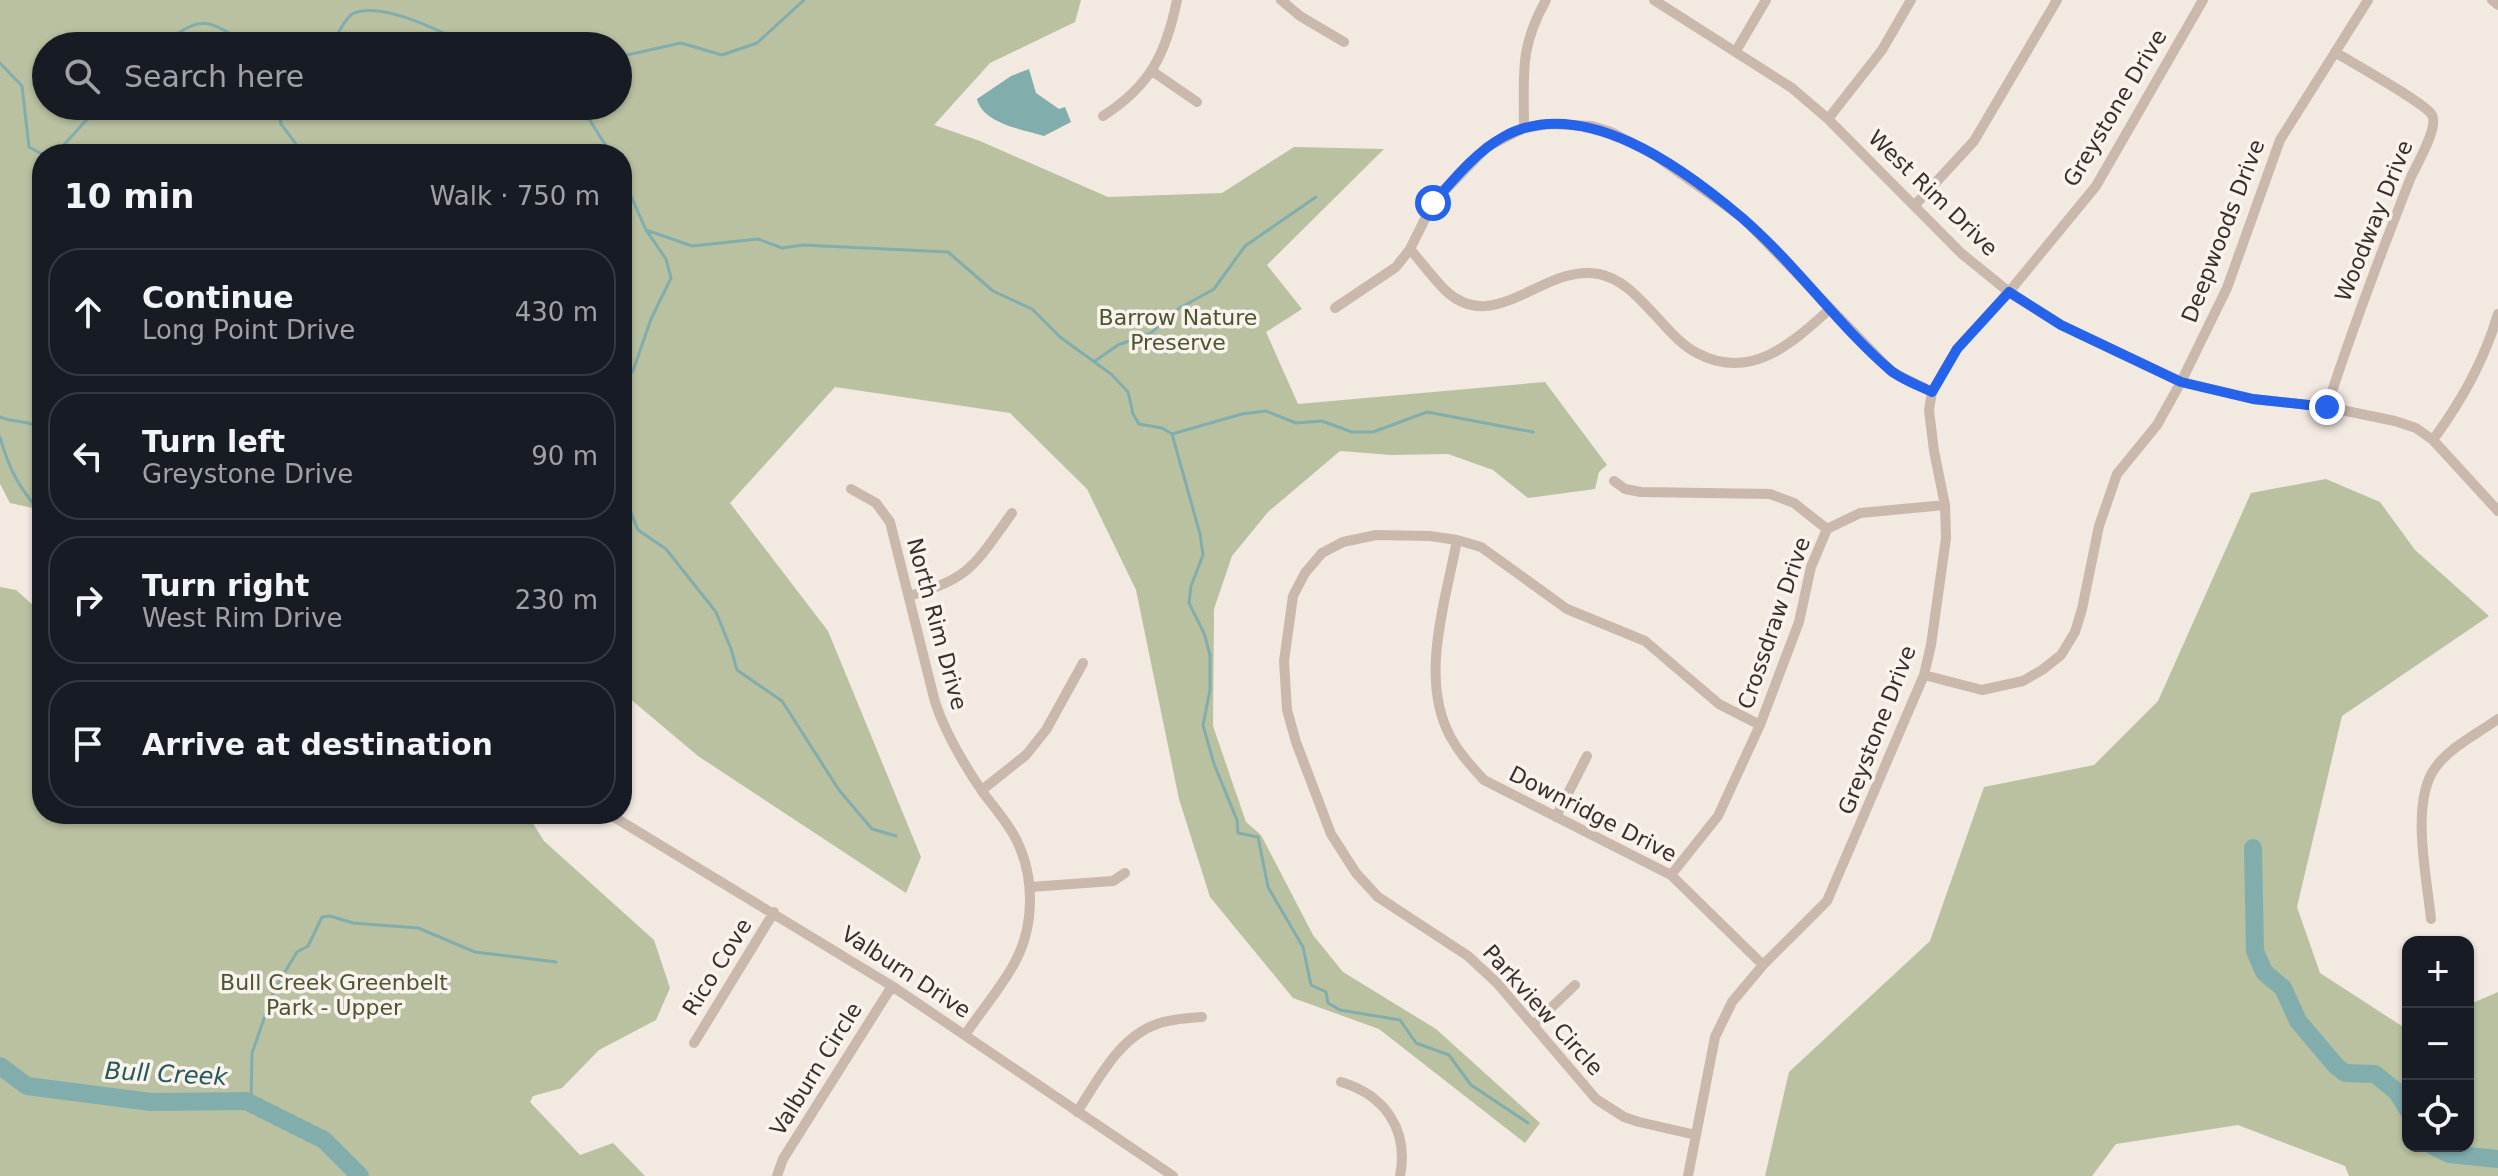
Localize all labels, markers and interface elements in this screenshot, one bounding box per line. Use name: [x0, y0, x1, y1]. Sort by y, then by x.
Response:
street label: Greystone Drive: [2058, 25, 2172, 191]
search box: [32, 32, 632, 120]
icon: search: [60, 54, 104, 98]
text: Search here: [124, 59, 304, 94]
street label: West Rim Drive: [1863, 125, 2003, 261]
street label: Deepwoods Drive: [2177, 136, 2269, 326]
street label: Woodway Drive: [2330, 137, 2418, 305]
text: 10 min: [64, 176, 194, 216]
text: Walk · 750 m: [430, 181, 600, 211]
route start: [1415, 185, 1451, 221]
text: Continue: [142, 280, 294, 315]
icon: ahead: [66, 290, 110, 334]
text: 430 m: [515, 297, 598, 327]
park label: Barrow Nature Preserve: [1099, 305, 1257, 355]
text: Long Point Drive: [142, 315, 355, 345]
route end: [2309, 389, 2345, 425]
text: Turn left: [142, 424, 285, 459]
icon: left: [66, 434, 110, 478]
text: 90 m: [531, 441, 598, 471]
text: Greystone Drive: [142, 459, 353, 489]
street label: Crossdraw Drive: [1733, 534, 1815, 712]
street label: North Rim Drive: [902, 535, 972, 713]
text: Turn right: [142, 568, 309, 603]
icon: right: [66, 578, 110, 622]
text: 230 m: [515, 585, 598, 615]
text: West Rim Drive: [142, 603, 342, 633]
street label: Greystone Drive: [1833, 642, 1921, 818]
icon: arrive: [66, 722, 110, 766]
text: Arrive at destination: [142, 727, 493, 762]
street label: Downridge Drive: [1505, 761, 1681, 867]
street label: Rico Cove: [677, 914, 757, 1020]
street label: Valburn Drive: [837, 921, 975, 1023]
map controls: [2402, 936, 2474, 1152]
button: +: [2402, 936, 2474, 1008]
street label: Parkview Circle: [1478, 940, 1608, 1080]
park label: Bull Creek Greenbelt Park - Upper: [220, 970, 448, 1020]
street label: Valburn Circle: [765, 998, 867, 1140]
button: −: [2402, 1008, 2474, 1080]
water label: Bull Creek: [104, 1057, 229, 1091]
button: locate: [2402, 1080, 2474, 1152]

